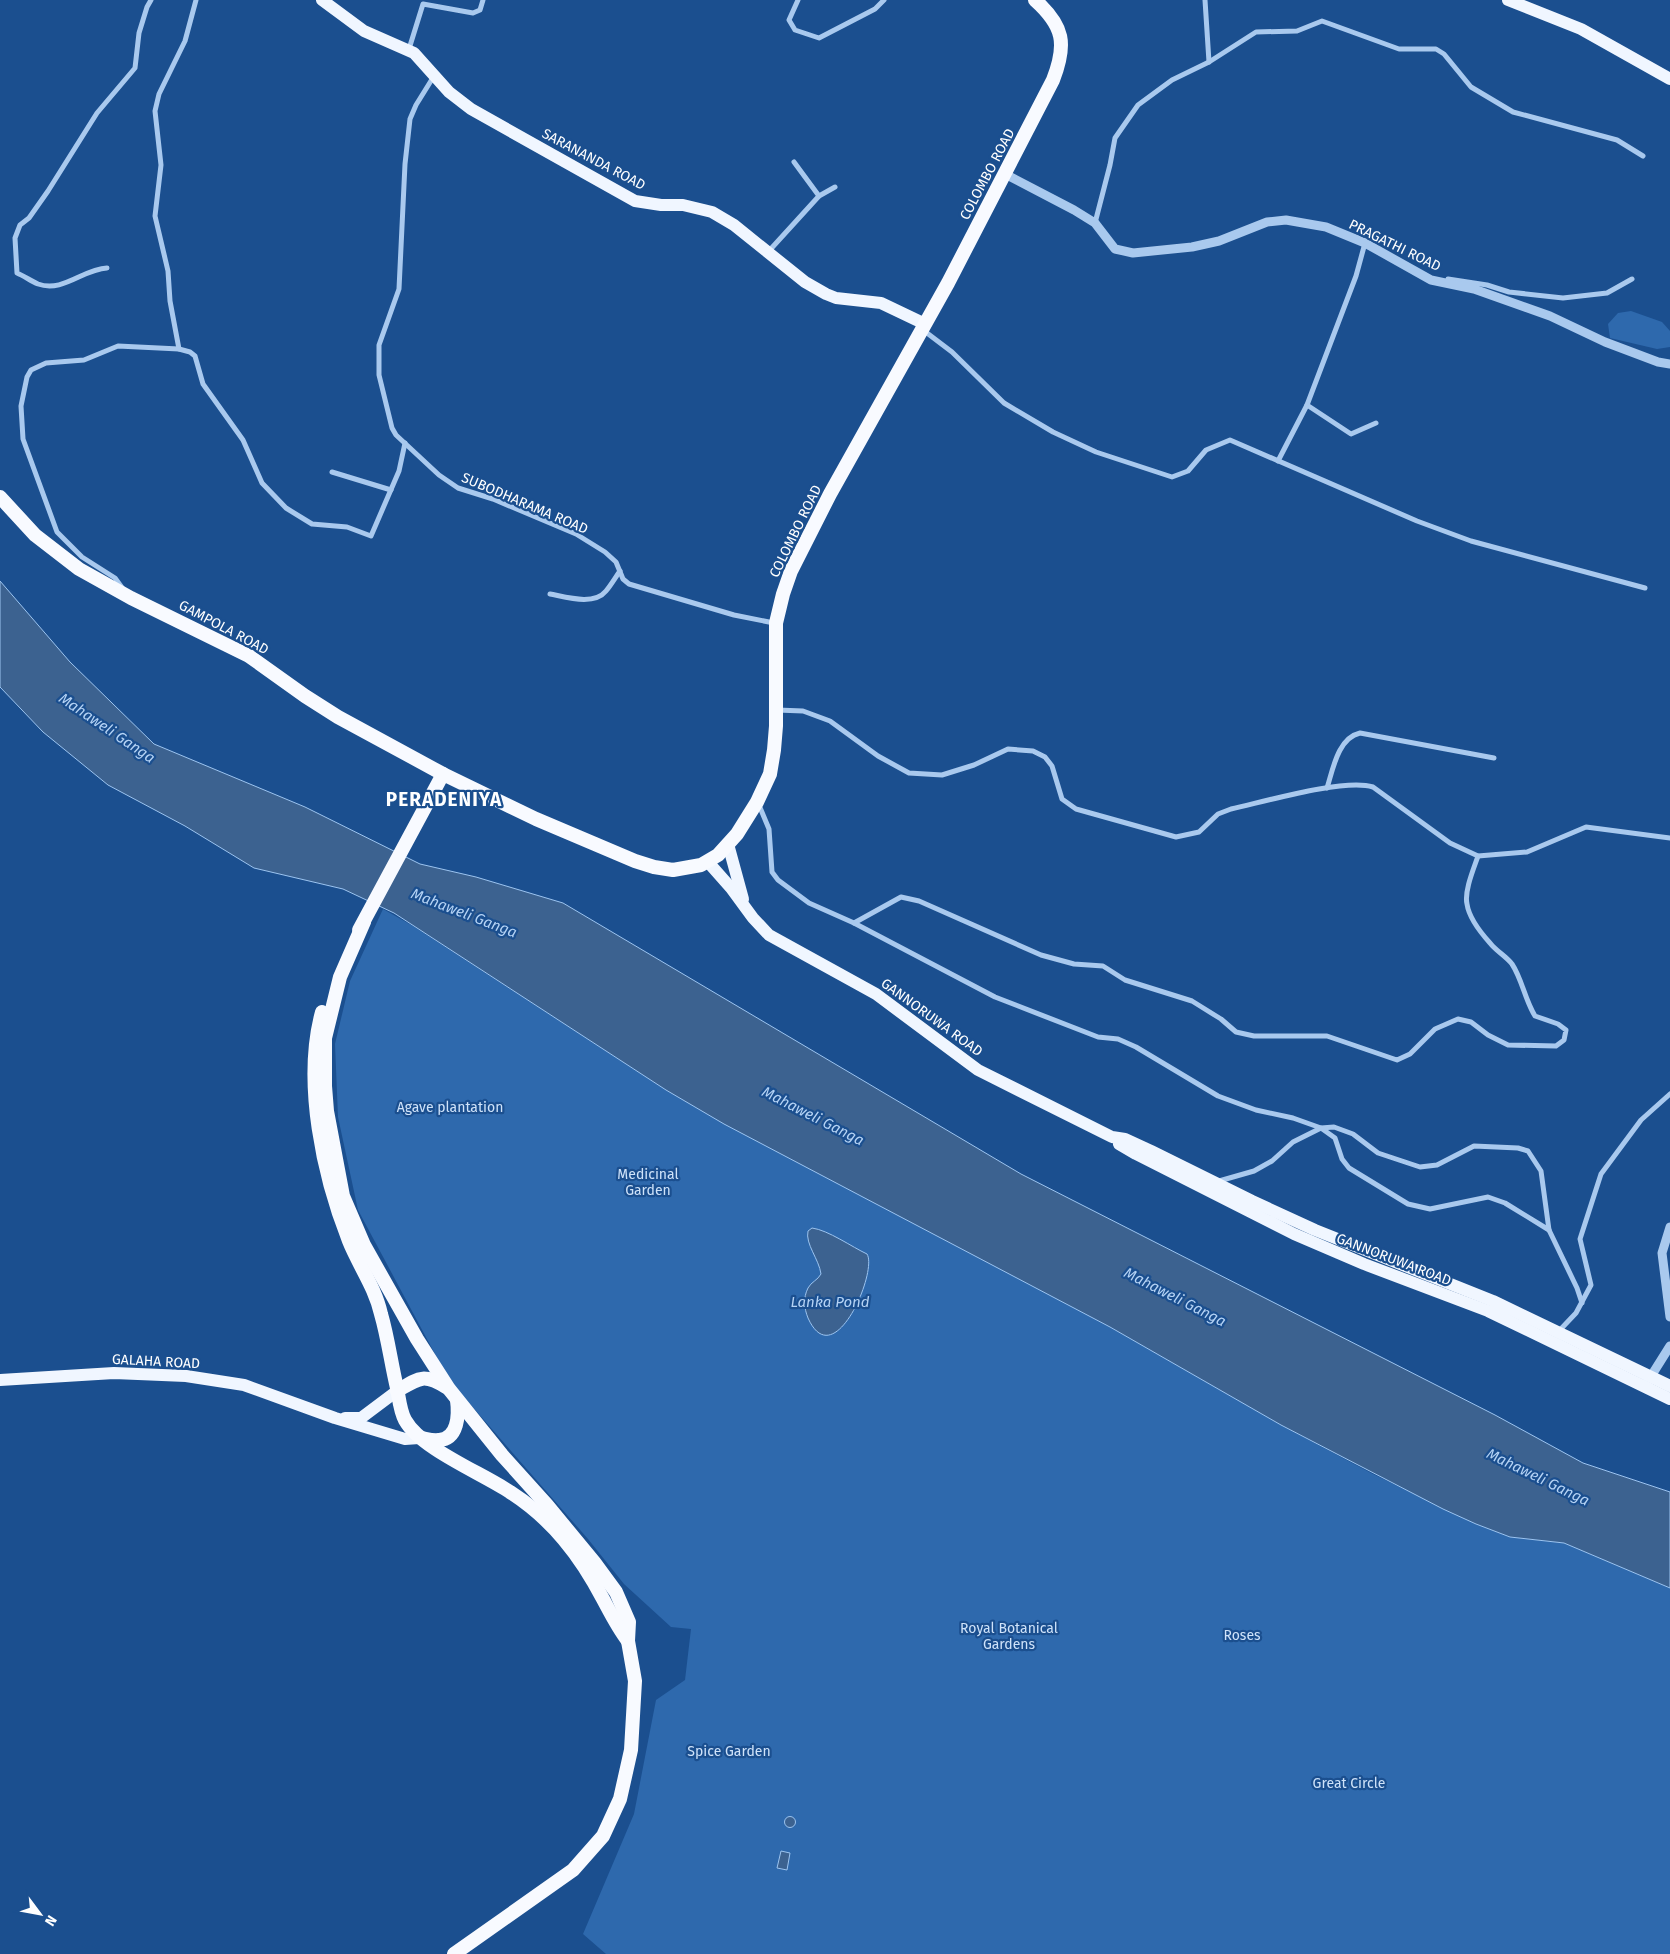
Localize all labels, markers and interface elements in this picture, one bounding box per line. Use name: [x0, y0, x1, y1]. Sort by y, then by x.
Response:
street label: SARANANDA ROAD: [539, 125, 648, 194]
street label: COLOMBO ROAD: [956, 126, 1019, 223]
street label: PRAGATHI ROAD: [1346, 216, 1444, 275]
street label: SUBODHARAMA ROAD: [459, 469, 591, 538]
street label: COLOMBO ROAD: [766, 482, 825, 580]
street label: GAMPOLA ROAD: [176, 597, 272, 658]
water label: Mahaweli Ganga: [56, 689, 158, 767]
district label: PERADENIYA: [386, 788, 502, 811]
water label: Mahaweli Ganga: [408, 885, 520, 941]
street label: GANNORUWA ROAD: [878, 975, 986, 1060]
water label: Mahaweli Ganga: [759, 1083, 867, 1149]
park label: Agave plantation: [397, 1099, 503, 1116]
park label: Medicinal Garden: [617, 1166, 679, 1199]
street label: GANNORUWA ROAD: [1334, 1230, 1454, 1289]
water label: Mahaweli Ganga: [1121, 1264, 1229, 1330]
water label: Lanka Pond: [790, 1293, 870, 1311]
street label: GALAHA ROAD: [112, 1351, 200, 1372]
water label: Mahaweli Ganga: [1484, 1444, 1592, 1510]
park label: Royal Botanical Gardens: [960, 1620, 1058, 1653]
park label: Roses: [1223, 1627, 1261, 1644]
park label: Spice Garden: [687, 1743, 771, 1760]
park label: Great Circle: [1313, 1775, 1385, 1792]
north arrow: [15, 1889, 65, 1939]
text: N: [41, 1912, 60, 1929]

